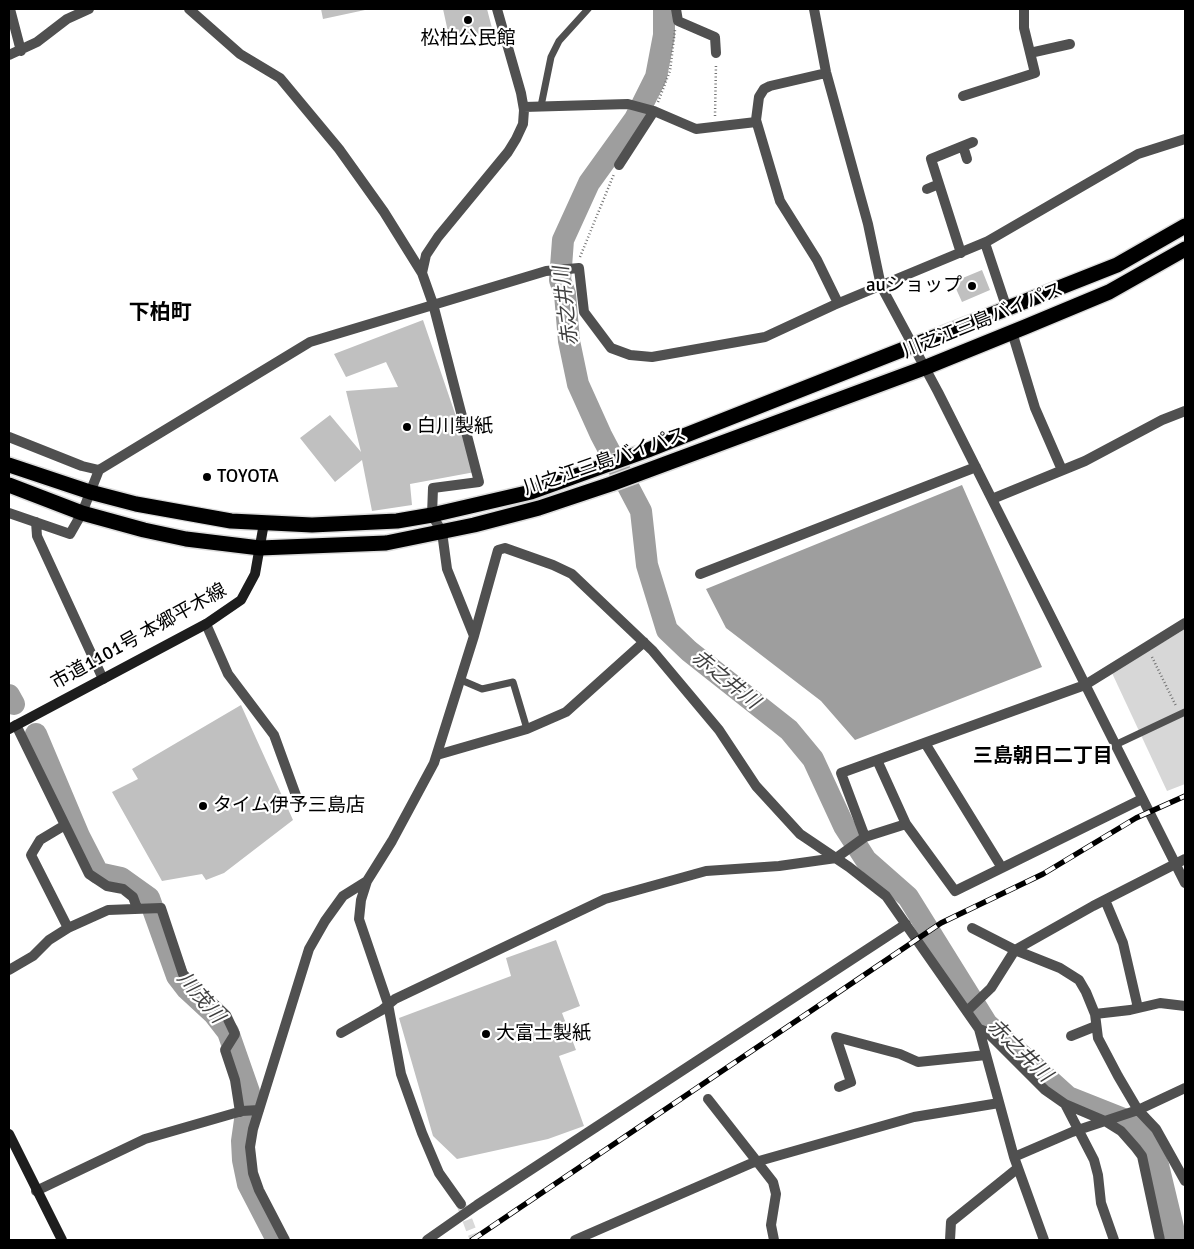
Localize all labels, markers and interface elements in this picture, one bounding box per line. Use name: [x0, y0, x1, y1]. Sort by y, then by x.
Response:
marker: 松柏公民館: [462, 14, 474, 26]
place label: 松柏公民館: [421, 28, 515, 50]
water label: 赤之井川: [550, 265, 584, 347]
place label: auショップ: [866, 275, 962, 297]
street label: 川之江三島バイパス: [899, 278, 1067, 364]
marker: auショップ: [966, 280, 978, 292]
district label: 下柏町: [129, 300, 191, 326]
place label: 白川製紙: [417, 416, 493, 438]
marker: 白川製紙: [401, 421, 413, 433]
street label: 川之江三島バイパス: [520, 423, 690, 501]
place label: TOYOTA: [217, 466, 279, 488]
marker: TOYOTA: [201, 471, 213, 483]
street label: 市道1101号 本郷平木線: [47, 579, 231, 695]
water label: 赤之井川: [686, 646, 764, 714]
district label: 三島朝日二丁目: [973, 745, 1113, 769]
place label: タイム伊予三島店: [213, 795, 365, 817]
marker: タイム伊予三島店: [197, 800, 209, 812]
water label: 川茂川: [172, 967, 228, 1029]
water label: 赤之井川: [982, 1015, 1056, 1087]
place label: 大富士製紙: [496, 1023, 591, 1045]
marker: 大富士製紙: [480, 1028, 492, 1040]

